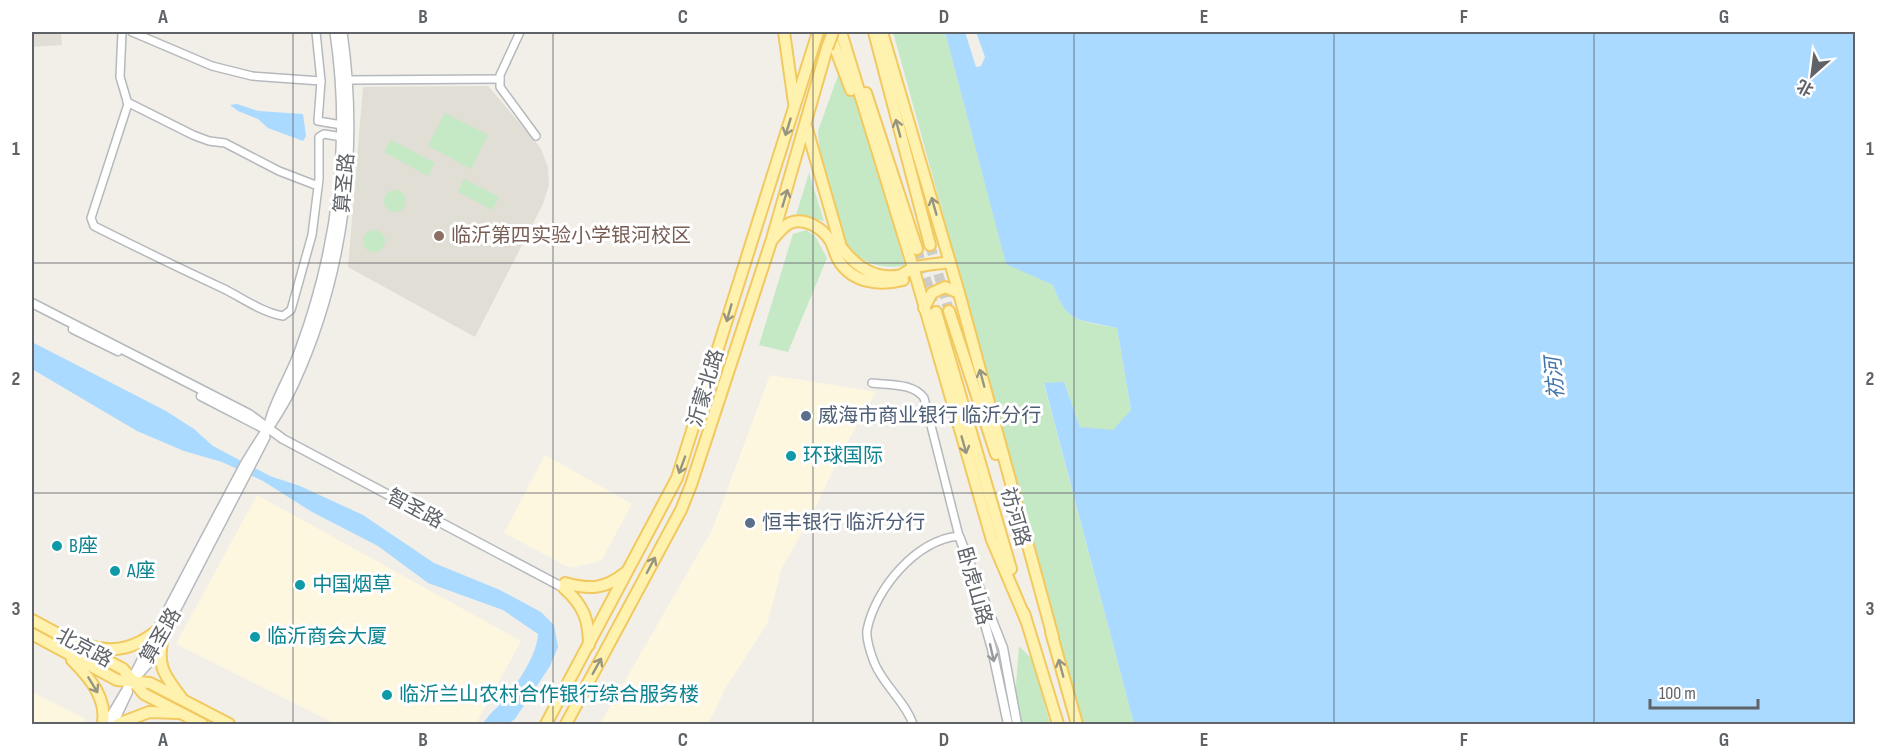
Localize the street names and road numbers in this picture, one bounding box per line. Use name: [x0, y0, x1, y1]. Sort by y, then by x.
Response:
street label: 算圣路: [330, 152, 360, 214]
street label: 沂蒙北路: [683, 346, 729, 430]
street label: 智圣路: [383, 484, 447, 534]
street label: 祊河路: [995, 485, 1035, 549]
street label: 卧虎山路: [951, 544, 997, 628]
street label: 算圣路: [136, 604, 186, 668]
street label: 北京路: [52, 623, 116, 673]

